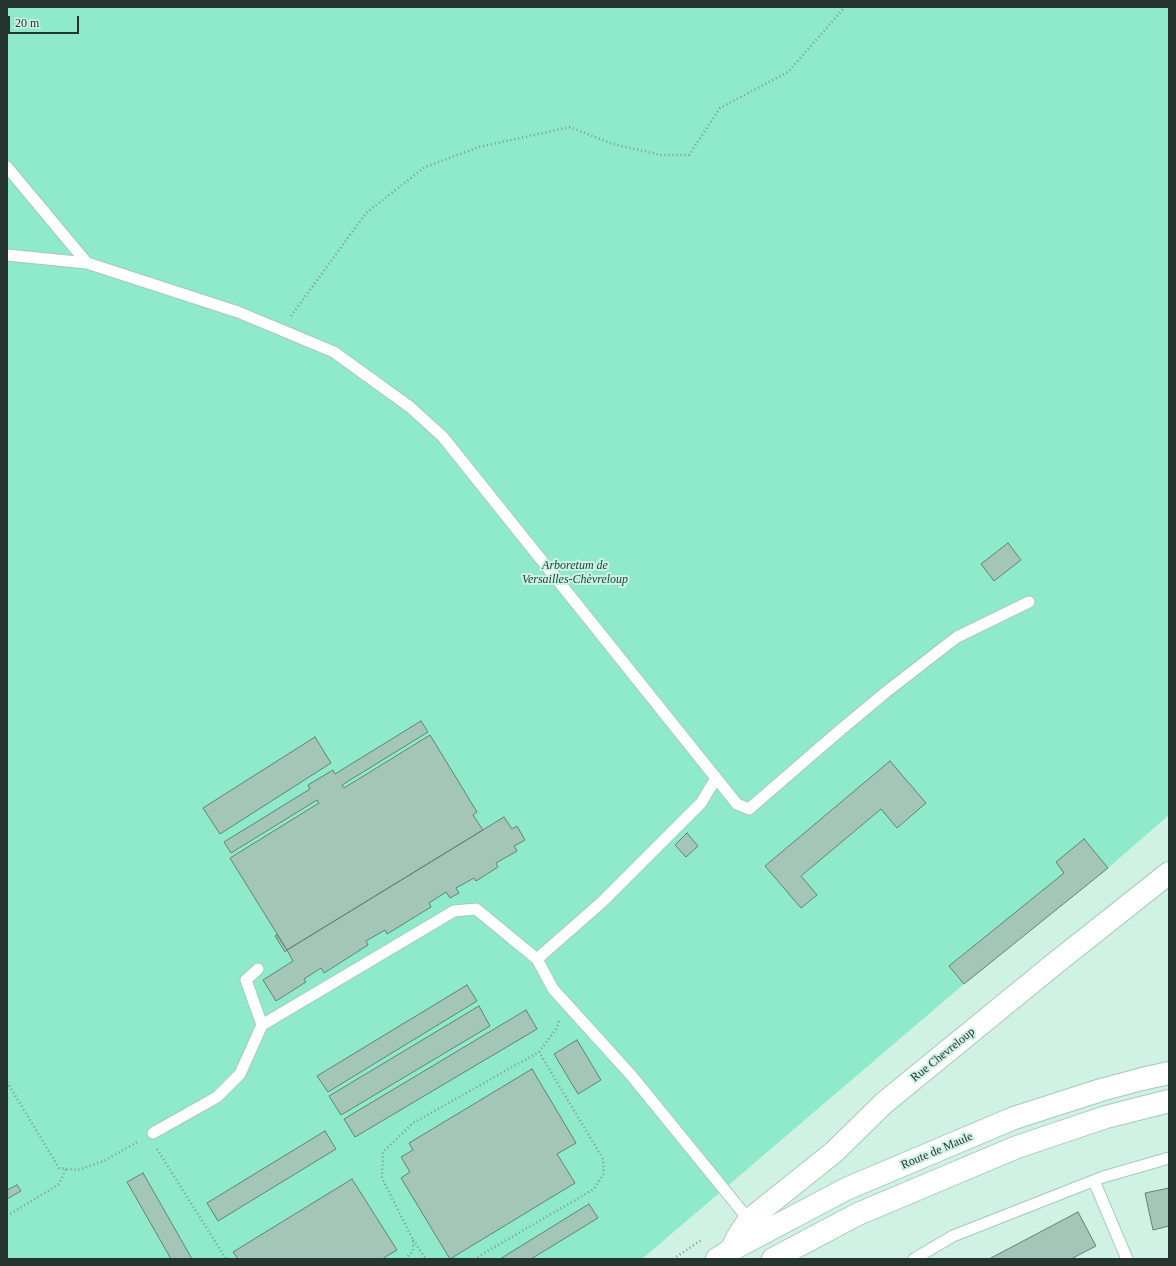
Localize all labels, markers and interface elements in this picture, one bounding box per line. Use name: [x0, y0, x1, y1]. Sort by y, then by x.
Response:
scale bar: [10, 8, 81, 34]
text: 20 m: [15, 16, 39, 30]
park label: Arboretum de Versailles-Chèvreloup: [522, 559, 628, 587]
street label: Rue Chevreloup: [908, 1025, 978, 1085]
street label: Route de Maule: [899, 1129, 975, 1173]

